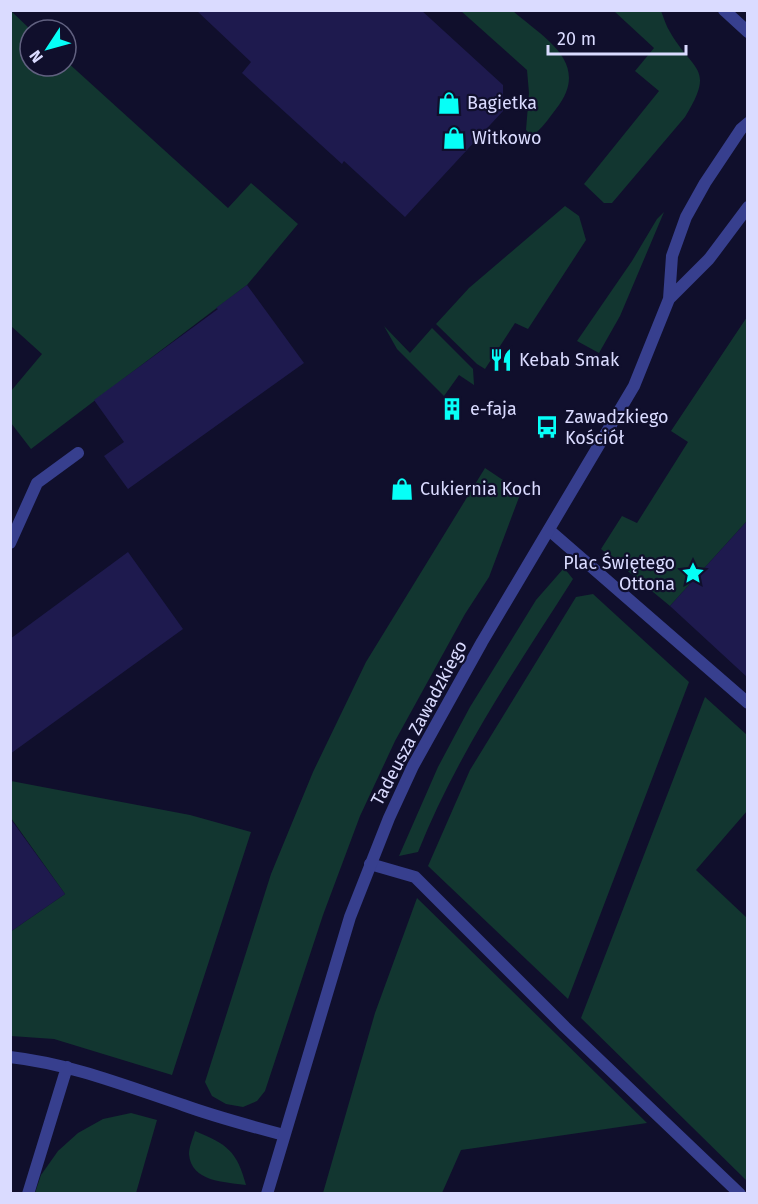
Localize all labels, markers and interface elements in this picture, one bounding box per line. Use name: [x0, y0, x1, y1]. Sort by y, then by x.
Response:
north arrow: [18, 18, 78, 78]
scale bar: [548, 18, 686, 56]
text: 20 m: [557, 28, 596, 50]
text: N: [25, 47, 47, 66]
shop icon: Bagietka: [436, 90, 462, 116]
place label: Bagietka: [467, 92, 537, 114]
shop icon: Witkowo: [441, 125, 467, 151]
place label: Witkowo: [472, 127, 541, 149]
restaurant icon: Kebab Smak: [488, 347, 514, 373]
place label: Kebab Smak: [519, 349, 620, 371]
building icon: e-faja: [439, 396, 465, 422]
place label: e-faja: [470, 398, 517, 420]
place label: Zawadzkiego Kościół: [565, 406, 669, 449]
bus stop icon: Zawadzkiego Kościół: [534, 414, 560, 440]
shop icon: Cukiernia Koch: [389, 476, 415, 502]
place label: Cukiernia Koch: [420, 478, 542, 500]
place label: Plac Świętego Ottona: [563, 552, 675, 595]
place icon: Plac Świętego Ottona: [680, 560, 706, 586]
street label: Tadeusza Zawadzkiego: [366, 637, 472, 809]

